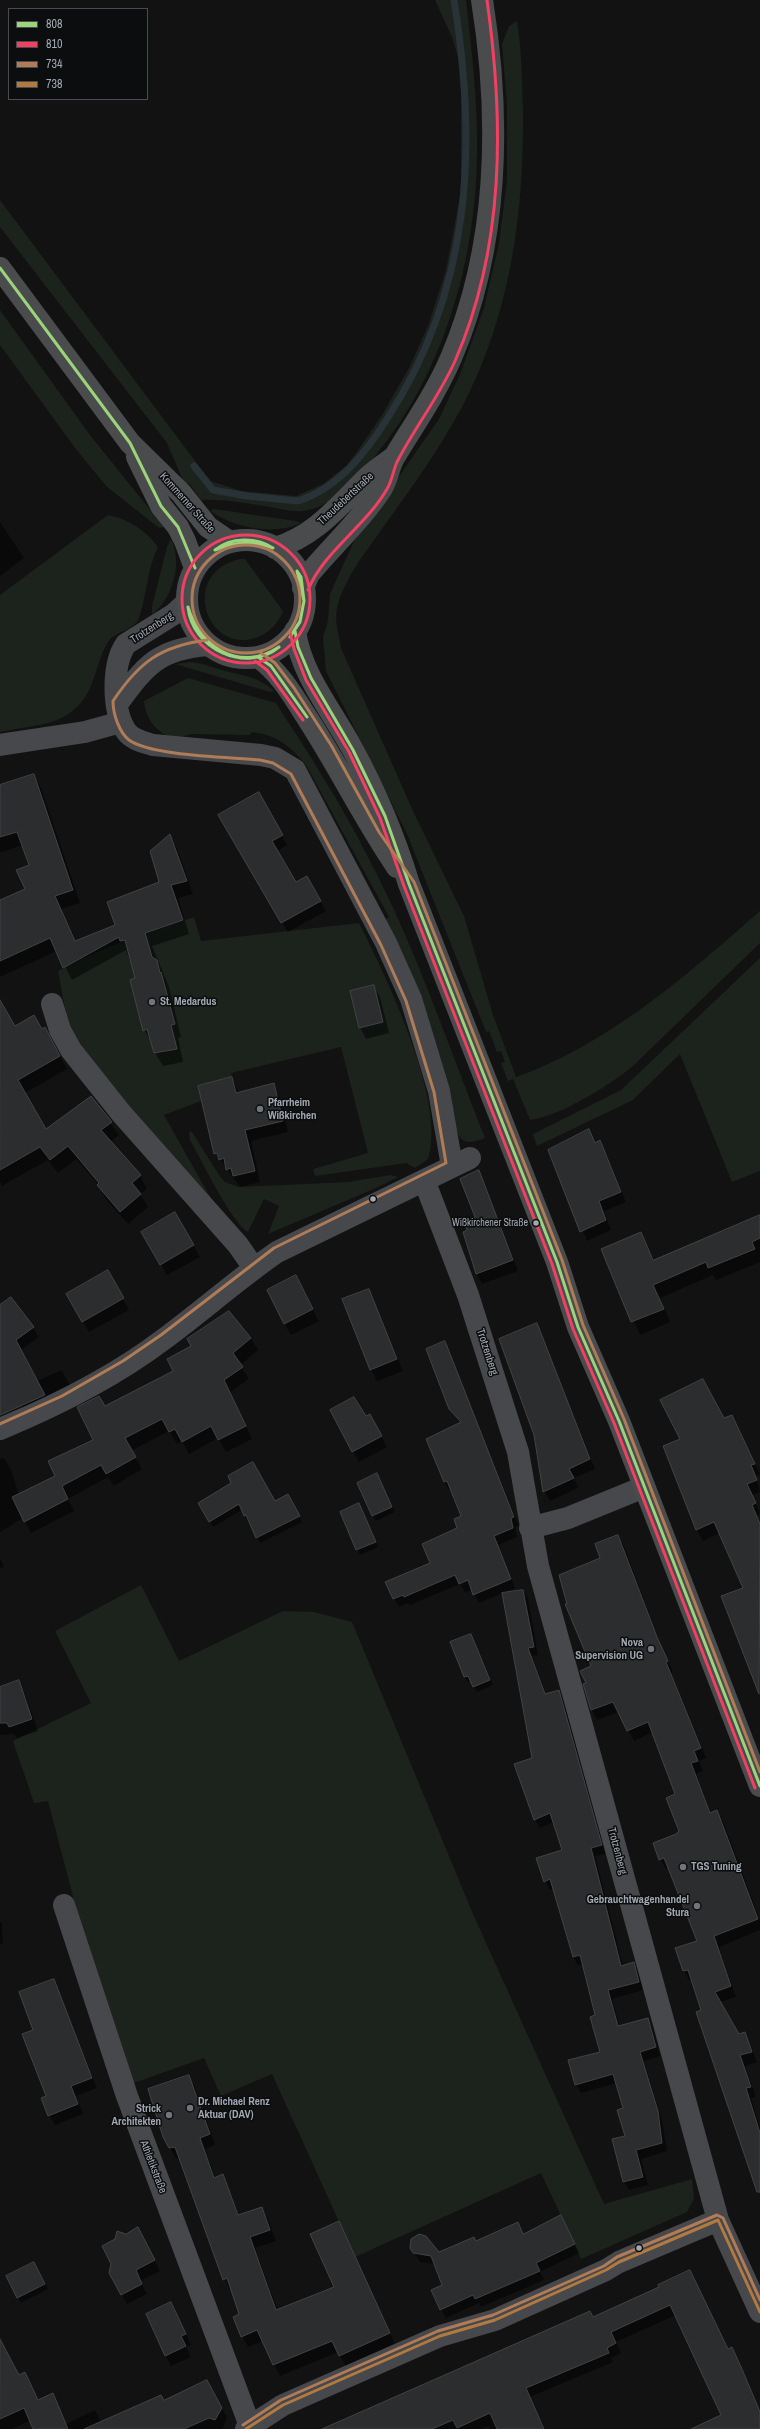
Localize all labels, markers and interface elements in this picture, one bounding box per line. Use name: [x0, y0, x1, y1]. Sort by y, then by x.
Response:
legend: [8, 8, 148, 100]
text: 808: [46, 16, 62, 32]
text: 810: [46, 36, 62, 52]
text: 734: [46, 56, 62, 72]
text: 738: [46, 76, 62, 92]
street label: Kommerner Straße: [156, 470, 218, 536]
street label: Theudebertstraße: [315, 470, 377, 528]
street label: Trotzenberg: [128, 609, 176, 647]
place label: St. Medardus: [160, 995, 217, 1009]
marker: St. Medardus: [147, 997, 157, 1007]
place label: Pfarrheim Wißkirchen: [268, 1096, 317, 1122]
marker: Pfarrheim Wißkirchen: [255, 1104, 265, 1114]
unlabelled marker: [368, 1194, 378, 1204]
place label: Wißkirchener Straße: [452, 1217, 528, 1229]
marker: Wißkirchener Straße: [531, 1218, 541, 1228]
street label: Trotzenberg: [473, 1327, 501, 1377]
place label: Nova Supervision UG: [575, 1636, 643, 1662]
marker: Nova Supervision UG: [646, 1644, 656, 1654]
street label: Trotzenberg: [604, 1826, 630, 1876]
place label: TGS Tuning: [691, 1860, 741, 1874]
marker: TGS Tuning: [678, 1862, 688, 1872]
place label: Gebrauchtwagenhandel Stura: [587, 1893, 689, 1919]
marker: Gebrauchtwagenhandel Stura: [692, 1901, 702, 1911]
place label: Dr. Michael Renz Aktuar (DAV): [198, 2095, 270, 2121]
place label: Strick Architekten: [111, 2102, 161, 2128]
marker: Dr. Michael Renz Aktuar (DAV): [185, 2103, 195, 2113]
marker: Strick Architekten: [164, 2110, 174, 2120]
street label: Athletikstraße: [137, 2139, 169, 2195]
unlabelled marker: [634, 2243, 644, 2253]

